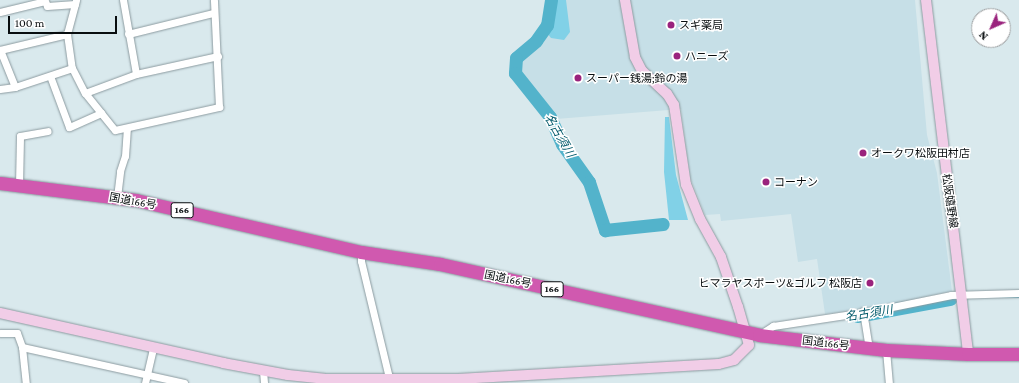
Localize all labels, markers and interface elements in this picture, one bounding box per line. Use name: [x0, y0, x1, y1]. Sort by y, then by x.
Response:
scale bar: [10, 8, 119, 34]
north arrow: [971, 8, 1011, 48]
text: 100 m: [15, 16, 44, 30]
place label: スギ薬局: [679, 18, 723, 32]
marker: スギ薬局: [666, 20, 676, 30]
text: N: [976, 29, 990, 43]
place label: ハニーズ: [685, 49, 729, 63]
marker: ハニーズ: [672, 51, 682, 61]
place label: スーパー銭湯;鈴の湯: [586, 71, 688, 85]
marker: スーパー銭湯;鈴の湯: [573, 73, 583, 83]
water label: 名古須川: [541, 112, 577, 160]
place label: オークワ松阪田村店: [871, 146, 970, 160]
marker: オークワ松阪田村店: [858, 148, 868, 158]
street label: 松阪嬉野線: [940, 173, 960, 229]
place label: コーナン: [774, 175, 818, 189]
marker: コーナン: [761, 177, 771, 187]
street label: 国道166号: [108, 190, 158, 212]
road number: 166: [170, 202, 194, 218]
street label: 国道166号: [483, 268, 533, 290]
place label: ヒマラヤスポーツ&ゴルフ 松阪店: [698, 276, 862, 290]
marker: ヒマラヤスポーツ&ゴルフ 松阪店: [865, 278, 875, 288]
road number: 166: [540, 281, 564, 297]
water label: 名古須川: [844, 303, 894, 325]
street label: 国道166号: [801, 334, 851, 352]

